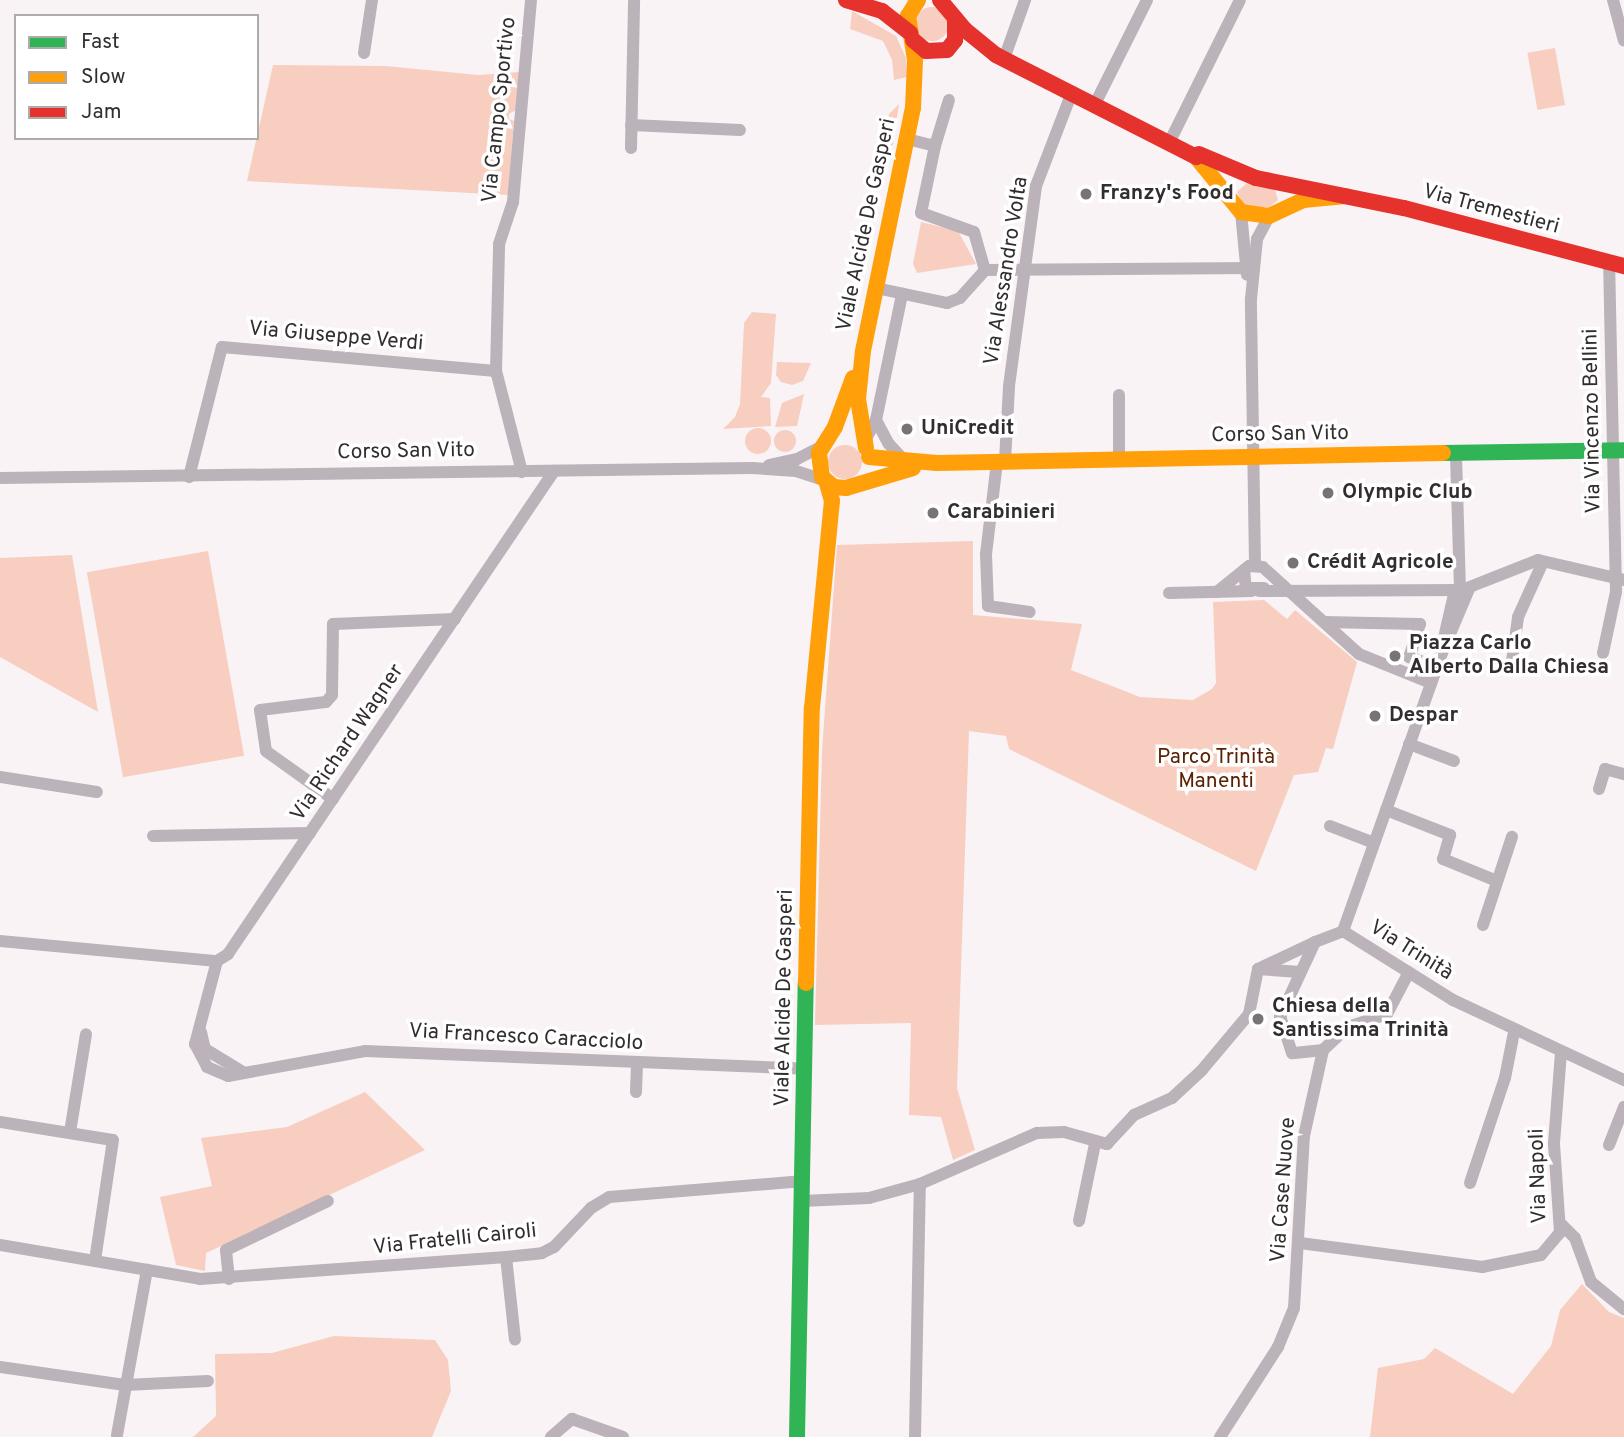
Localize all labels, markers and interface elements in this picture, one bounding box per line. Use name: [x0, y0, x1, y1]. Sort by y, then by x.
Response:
legend: [14, 14, 259, 140]
street label: Via Campo Sportivo: [478, 16, 522, 204]
text: Fast: [81, 29, 120, 56]
text: Slow: [81, 64, 126, 91]
text: Jam: [81, 99, 122, 126]
street label: Viale Alcide De Gasperi: [832, 116, 902, 334]
street label: Via Alessandro Volta: [979, 174, 1035, 368]
street label: Via Tremestieri: [1420, 180, 1562, 240]
place label: Franzy's Food: [1100, 181, 1234, 207]
marker: Franzy's Food: [1078, 186, 1094, 202]
street label: Via Giuseppe Verdi: [247, 317, 425, 357]
street label: Via Vincenzo Bellini: [1579, 328, 1607, 514]
place label: UniCredit: [921, 416, 1014, 442]
marker: UniCredit: [899, 421, 915, 437]
street label: Corso San Vito: [1210, 421, 1350, 449]
street label: Corso San Vito: [336, 438, 476, 466]
place label: Olympic Club: [1342, 480, 1473, 506]
marker: Olympic Club: [1320, 485, 1336, 501]
place label: Carabinieri: [947, 500, 1055, 526]
marker: Carabinieri: [925, 505, 941, 521]
place label: Crédit Agricole: [1307, 550, 1454, 576]
marker: Crédit Agricole: [1285, 555, 1301, 571]
place label: Piazza Carlo Alberto Dalla Chiesa: [1409, 631, 1609, 681]
marker: Piazza Carlo Alberto Dalla Chiesa: [1387, 648, 1403, 664]
street label: Via Richard Wagner: [286, 659, 410, 827]
place label: Despar: [1389, 703, 1458, 729]
marker: Despar: [1367, 708, 1383, 724]
park label: Parco Trinità Manenti: [1157, 745, 1275, 795]
street label: Viale Alcide De Gasperi: [770, 889, 800, 1107]
street label: Via Trinità: [1364, 915, 1458, 987]
place label: Chiesa della Santissima Trinità: [1272, 994, 1449, 1044]
marker: Chiesa della Santissima Trinità: [1250, 1011, 1266, 1027]
street label: Via Francesco Caracciolo: [408, 1019, 644, 1057]
street label: Via Case Nuove: [1266, 1116, 1302, 1264]
street label: Via Napoli: [1525, 1128, 1553, 1224]
street label: Via Fratelli Cairoli: [372, 1219, 538, 1261]

